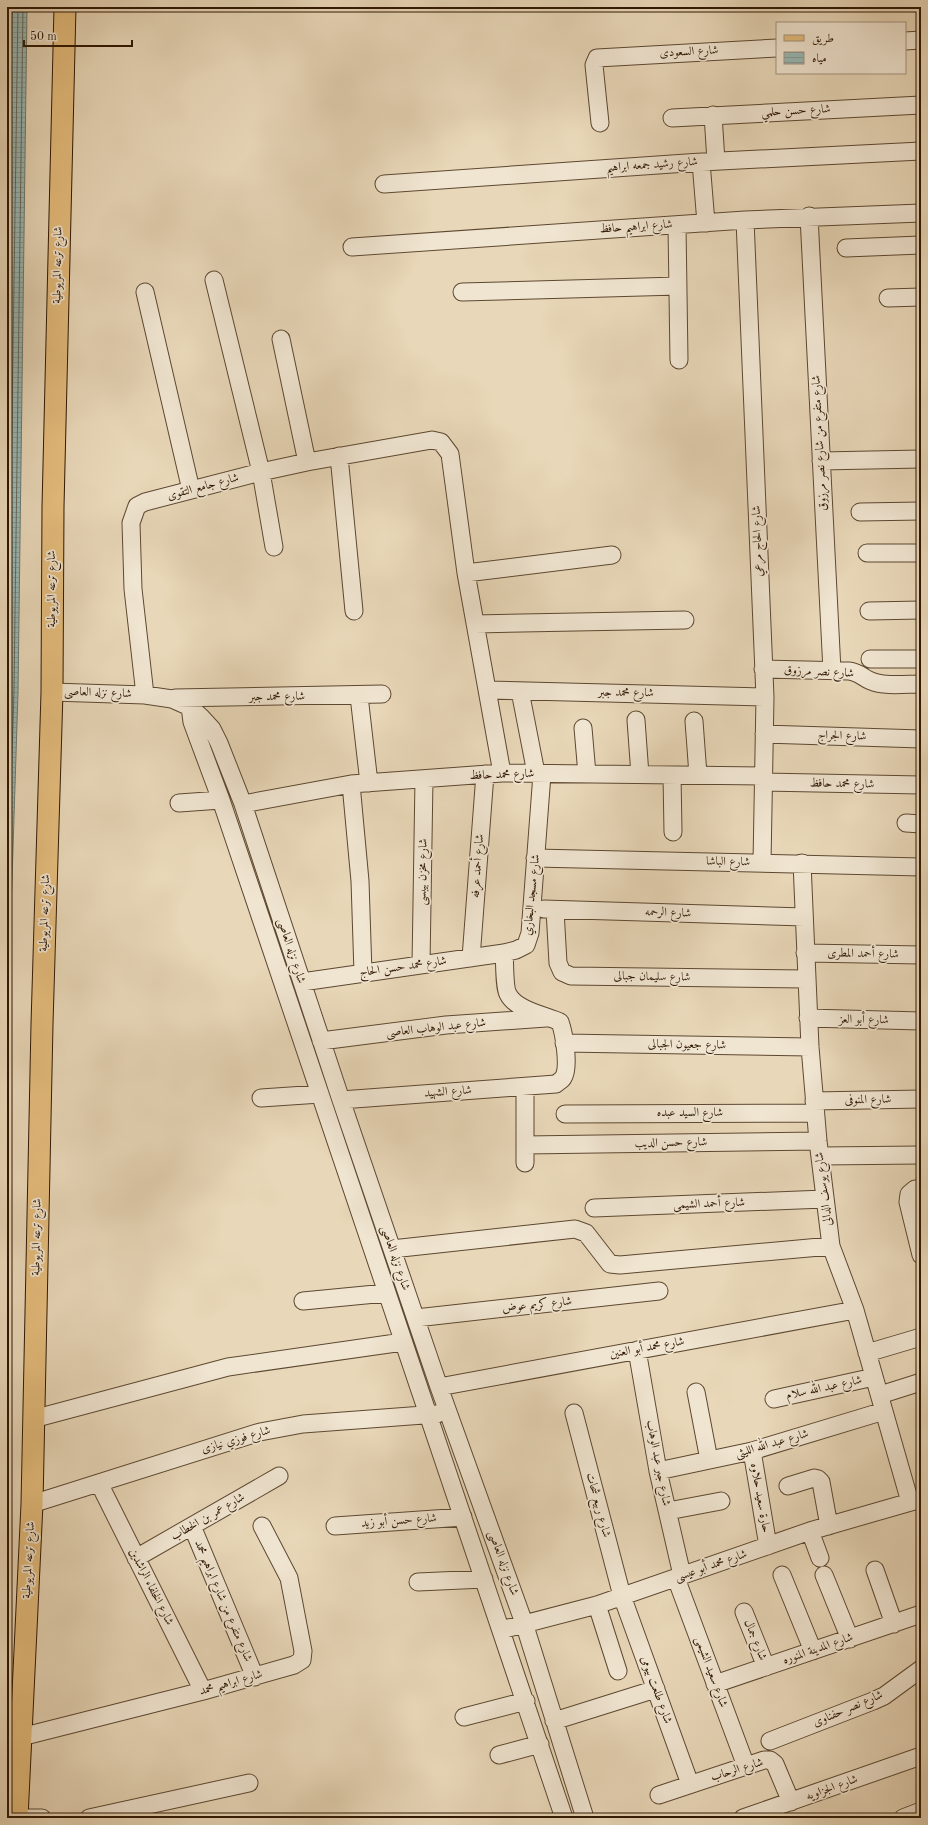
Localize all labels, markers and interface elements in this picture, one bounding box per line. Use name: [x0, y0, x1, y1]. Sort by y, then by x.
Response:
scale bar: [24, 22, 132, 48]
legend: [776, 22, 906, 74]
text: 50 m: [30, 30, 57, 43]
text: طريق: [812, 33, 834, 46]
street label: شارع السعودى: [659, 44, 719, 64]
text: مياه: [812, 53, 827, 65]
street label: شارع حسن حلمي: [761, 103, 831, 124]
street label: شارع رشيد جمعه ابراهيم: [606, 156, 699, 179]
street label: شارع ابراهيم حافظ: [599, 217, 673, 241]
street label: شارع ترعه المريوطية: [51, 226, 69, 304]
street label: شارع متفرع من شارع نصر مرزوق: [810, 374, 834, 511]
street label: شارع جامع التقوى: [166, 472, 241, 506]
street label: شارع الحاج مرعي: [751, 505, 769, 577]
street label: شارع ترعه المريوطية: [46, 550, 62, 628]
street label: شارع نصر مرزوق: [783, 664, 855, 684]
street label: شارع نزله العاصى: [64, 686, 132, 704]
street label: شارع محمد جبر: [596, 686, 654, 703]
street label: شارع محمد جبر: [247, 691, 305, 708]
street label: شارع الجراج: [817, 729, 867, 747]
street label: شارع محمد حافظ: [470, 767, 535, 786]
street label: شارع محمد حافظ: [810, 776, 875, 795]
street label: شارع أحمد عرفه: [467, 833, 490, 899]
street label: شارع مخزن بيبسى: [416, 838, 434, 906]
street label: شارع مسجد البخاري: [522, 853, 546, 937]
street label: شارع الباشا: [706, 856, 750, 872]
street label: شارع ترعه المريوطية: [38, 874, 56, 952]
street label: شارع الرحمه: [645, 906, 691, 924]
street label: شارع نزله العاصى: [271, 917, 307, 986]
street label: شارع أحمد المطرى: [827, 944, 899, 965]
street label: شارع محمد حسن الحاج: [358, 955, 448, 983]
street label: شارع سليمان جبالى: [613, 970, 691, 988]
street label: شارع أبو العز: [837, 1011, 889, 1030]
street label: شارع عبد الوهاب العاصى: [385, 1017, 487, 1043]
street label: شارع جعيون الجبالى: [648, 1038, 726, 1056]
street label: شارع الشهيد: [424, 1084, 473, 1104]
street label: شارع المنوفى: [845, 1093, 892, 1110]
street label: شارع السيد عبده: [657, 1107, 723, 1123]
street label: شارع حسن الديب: [635, 1136, 708, 1154]
street label: شارع يوسف الدالى: [814, 1151, 838, 1227]
street label: شارع أحمد الشيمى: [673, 1194, 745, 1215]
street label: شارع ترعه المريوطية: [30, 1198, 48, 1276]
street label: شارع نزله العاصى: [375, 1224, 412, 1293]
street label: شارع كريم عوض: [501, 1293, 573, 1319]
street label: شارع محمد أبو العنين: [608, 1333, 686, 1364]
street label: شارع عبد الله سلام: [784, 1369, 864, 1406]
street label: شارع جبر عبد الوهاب: [640, 1419, 672, 1508]
street label: شارع عبد الله الليثى: [733, 1423, 811, 1464]
street label: شارع فوزي نيازى: [200, 1424, 273, 1459]
street label: حارة سعيد حلاوه: [747, 1462, 772, 1534]
street label: شارع ربيع شحات: [580, 1471, 613, 1540]
street label: شارع عمر بن الخطاب: [169, 1491, 249, 1546]
street label: شارع حسن أبو زيد: [361, 1509, 438, 1534]
street label: شارع ترعه المريوطية: [21, 1521, 41, 1599]
street label: شارع نزله العاصى: [482, 1529, 520, 1598]
street label: شارع متفرع من شارع ابراهيم محمد: [187, 1538, 254, 1666]
street label: شارع محمد أبو عيسى: [672, 1545, 750, 1588]
street label: شارع الخلفاء الراشدين: [123, 1547, 176, 1629]
street label: شارع جمال: [738, 1618, 769, 1664]
street label: شارع المدينة المنوره: [781, 1631, 856, 1670]
street label: شارع سعيد الشيمى: [689, 1635, 729, 1711]
street label: شارع طلعت بيومى: [634, 1655, 674, 1727]
street label: شارع ابراهيم محمد: [198, 1668, 265, 1703]
street label: شارع نصر حفناوى: [811, 1689, 886, 1733]
street label: شارع الرحاب: [709, 1756, 766, 1787]
street label: شارع الجزاويه: [804, 1773, 861, 1807]

